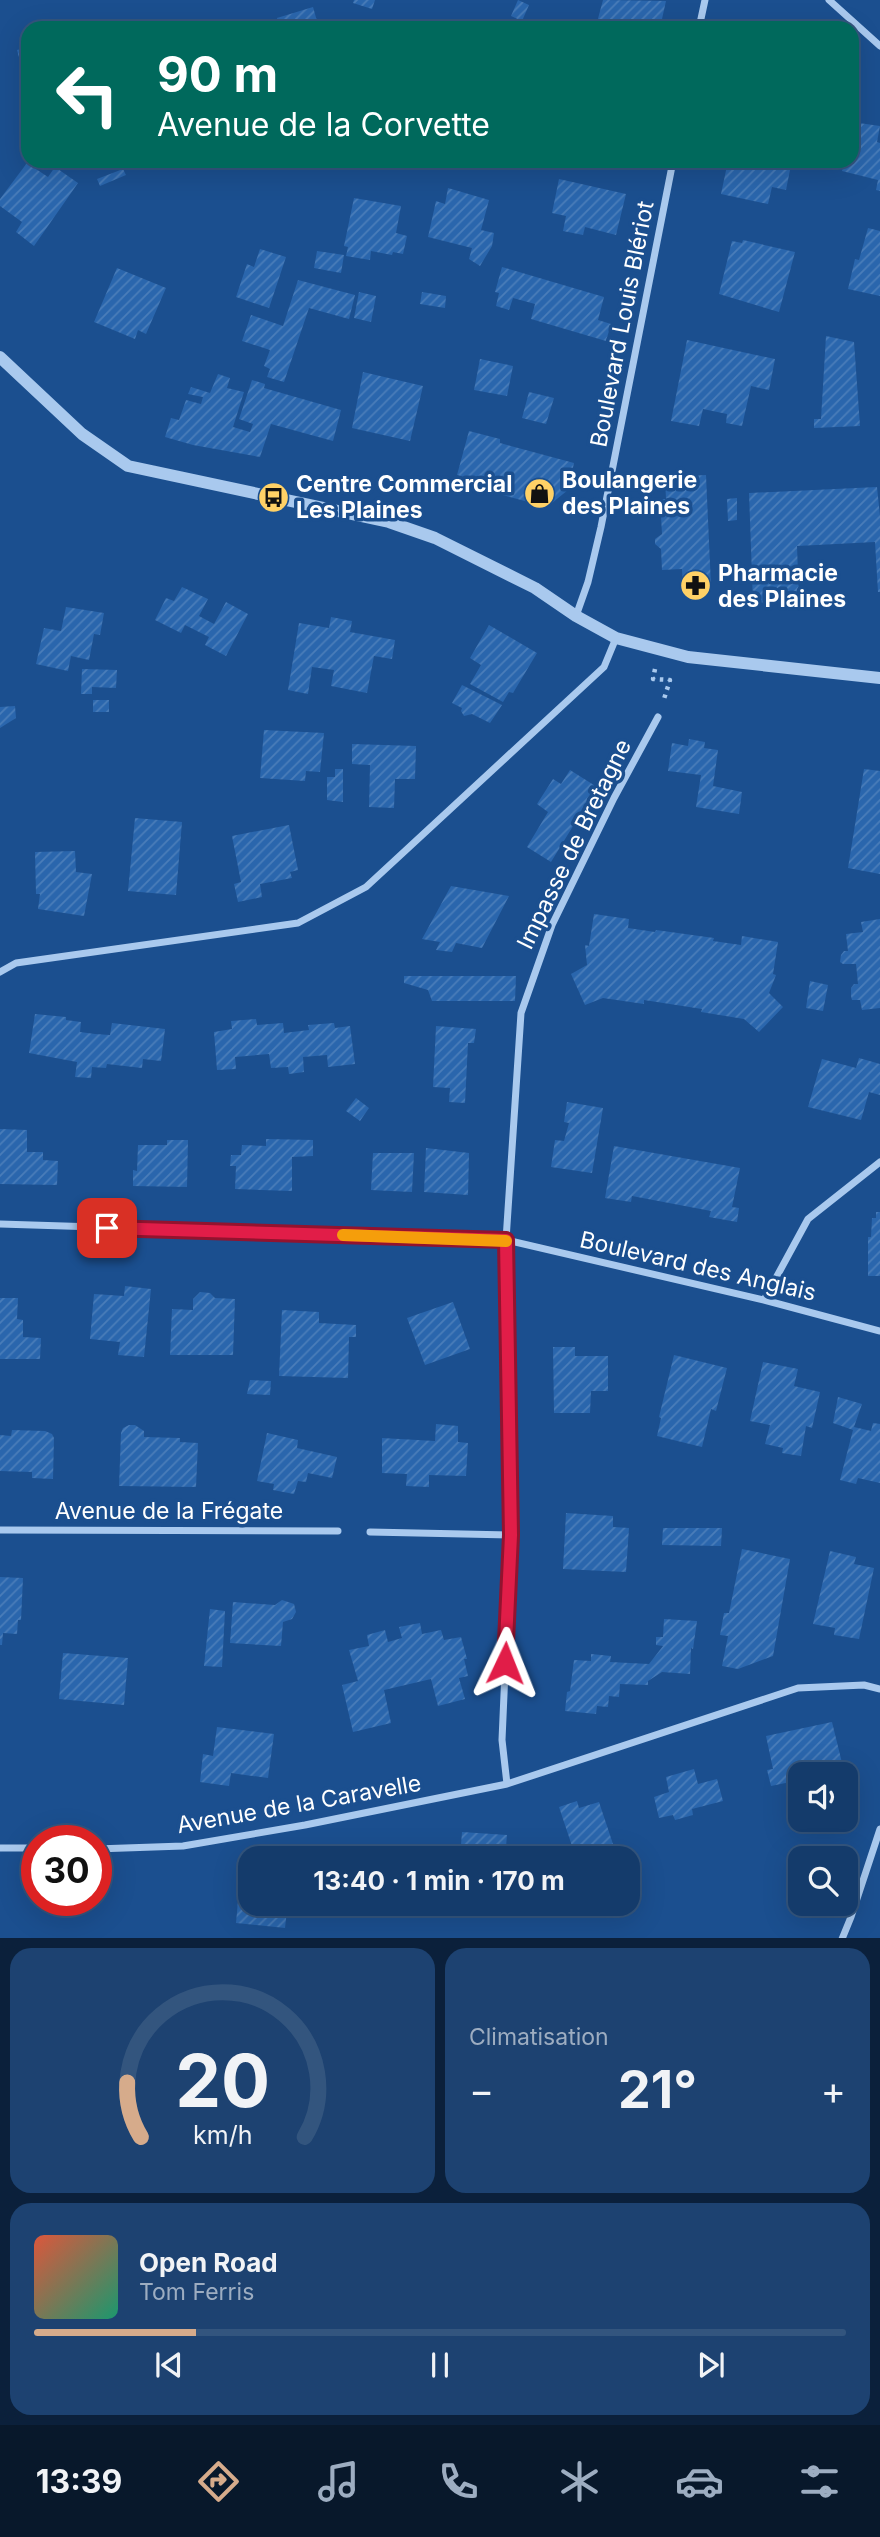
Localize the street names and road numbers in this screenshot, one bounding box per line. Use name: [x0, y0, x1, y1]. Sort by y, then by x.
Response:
street label: Boulevard Louis Blériot: [584, 198, 660, 449]
street label: Impasse de Bretagne: [511, 734, 637, 954]
street label: Boulevard des Anglais: [577, 1225, 819, 1307]
street label: Avenue de la Frégate: [55, 1497, 283, 1525]
street label: Avenue de la Caravelle: [175, 1769, 423, 1839]

